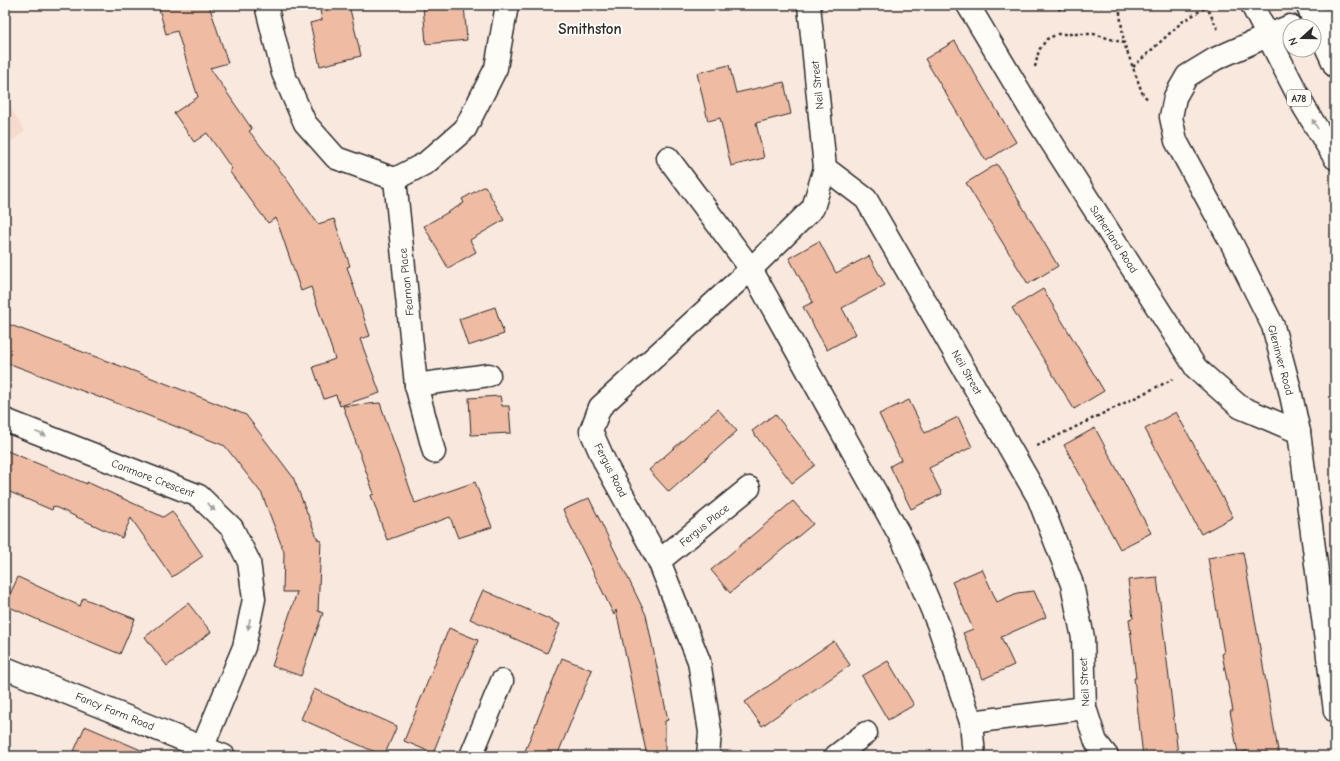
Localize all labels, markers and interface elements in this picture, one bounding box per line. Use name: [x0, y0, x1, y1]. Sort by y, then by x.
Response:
north arrow: [1282, 18, 1322, 58]
district label: Smithston: [558, 20, 622, 38]
text: N: [1286, 36, 1300, 47]
street label: Neil Street: [808, 59, 827, 110]
road number: A78: [1287, 90, 1311, 106]
one-way arrow: [1311, 118, 1318, 130]
street label: Sutherland Road: [1087, 203, 1140, 276]
street label: Fearnan Place: [396, 247, 417, 316]
street label: Gleninver Road: [1265, 324, 1296, 397]
street label: Neil Street: [949, 348, 985, 397]
one-way arrow: [36, 431, 47, 437]
street label: Fergus Road: [591, 441, 630, 499]
street label: Canmore Crescent: [110, 457, 197, 501]
street label: Fergus Place: [677, 501, 732, 549]
one-way arrow: [206, 502, 216, 512]
one-way arrow: [245, 617, 251, 630]
street label: Neil Street: [1077, 656, 1092, 707]
street label: Fancy Farm Road: [74, 690, 156, 733]

